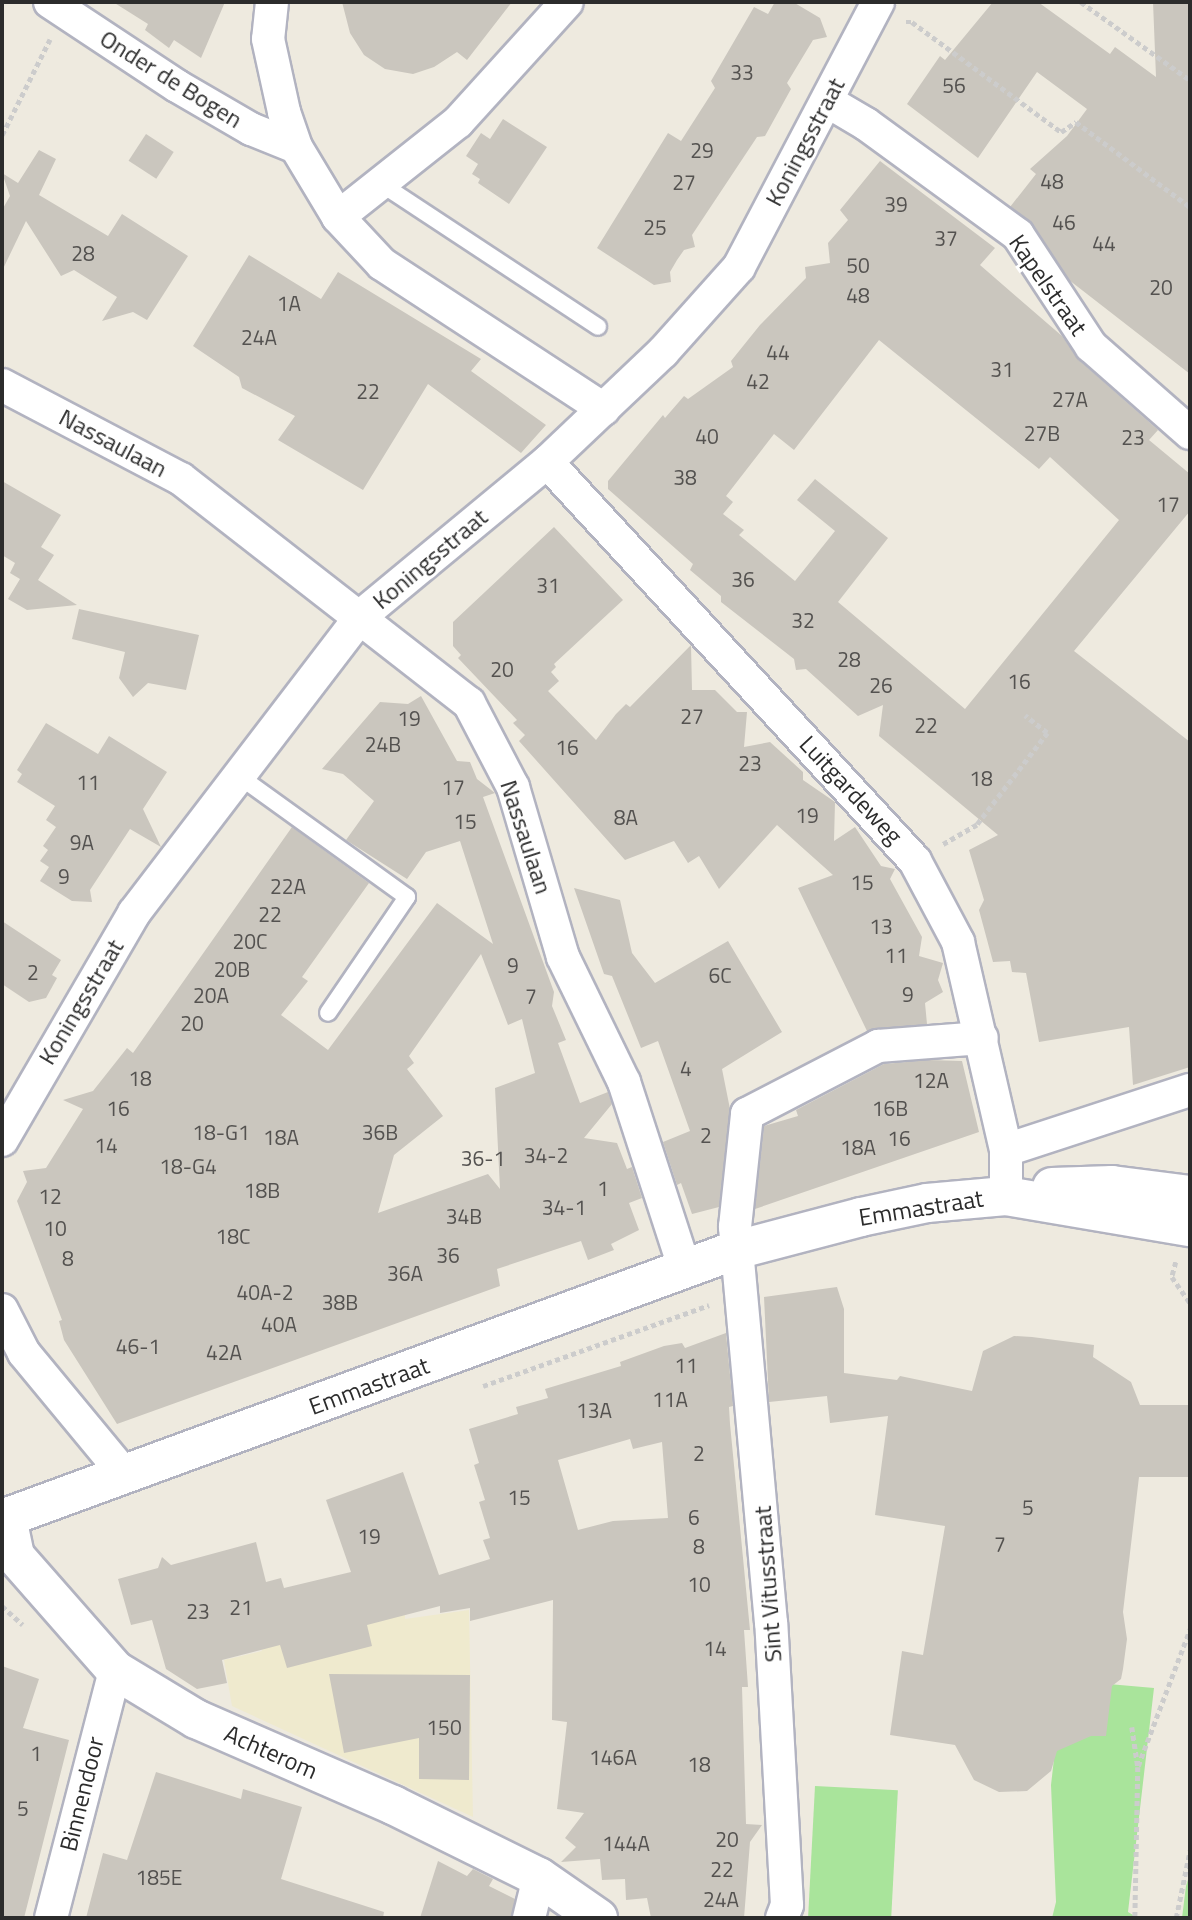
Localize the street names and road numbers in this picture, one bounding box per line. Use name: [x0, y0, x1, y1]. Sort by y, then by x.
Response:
street label: Onder de Bogen: [95, 24, 247, 134]
street label: Koningsstraat: [759, 73, 851, 211]
street label: Kapelstraat: [1003, 229, 1093, 341]
street label: Nassaulaan: [54, 403, 172, 483]
street label: Koningsstraat: [367, 503, 493, 615]
street label: Luitgardeweg: [794, 730, 908, 850]
street label: Nassaulaan: [494, 777, 558, 897]
street label: Koningsstraat: [32, 934, 130, 1070]
street label: Emmastraat: [857, 1184, 985, 1232]
street label: Emmastraat: [305, 1351, 433, 1421]
street label: Sint Vitusstraat: [748, 1505, 788, 1663]
street label: Achterom: [220, 1719, 322, 1785]
street label: Binnendoor: [54, 1734, 110, 1854]

